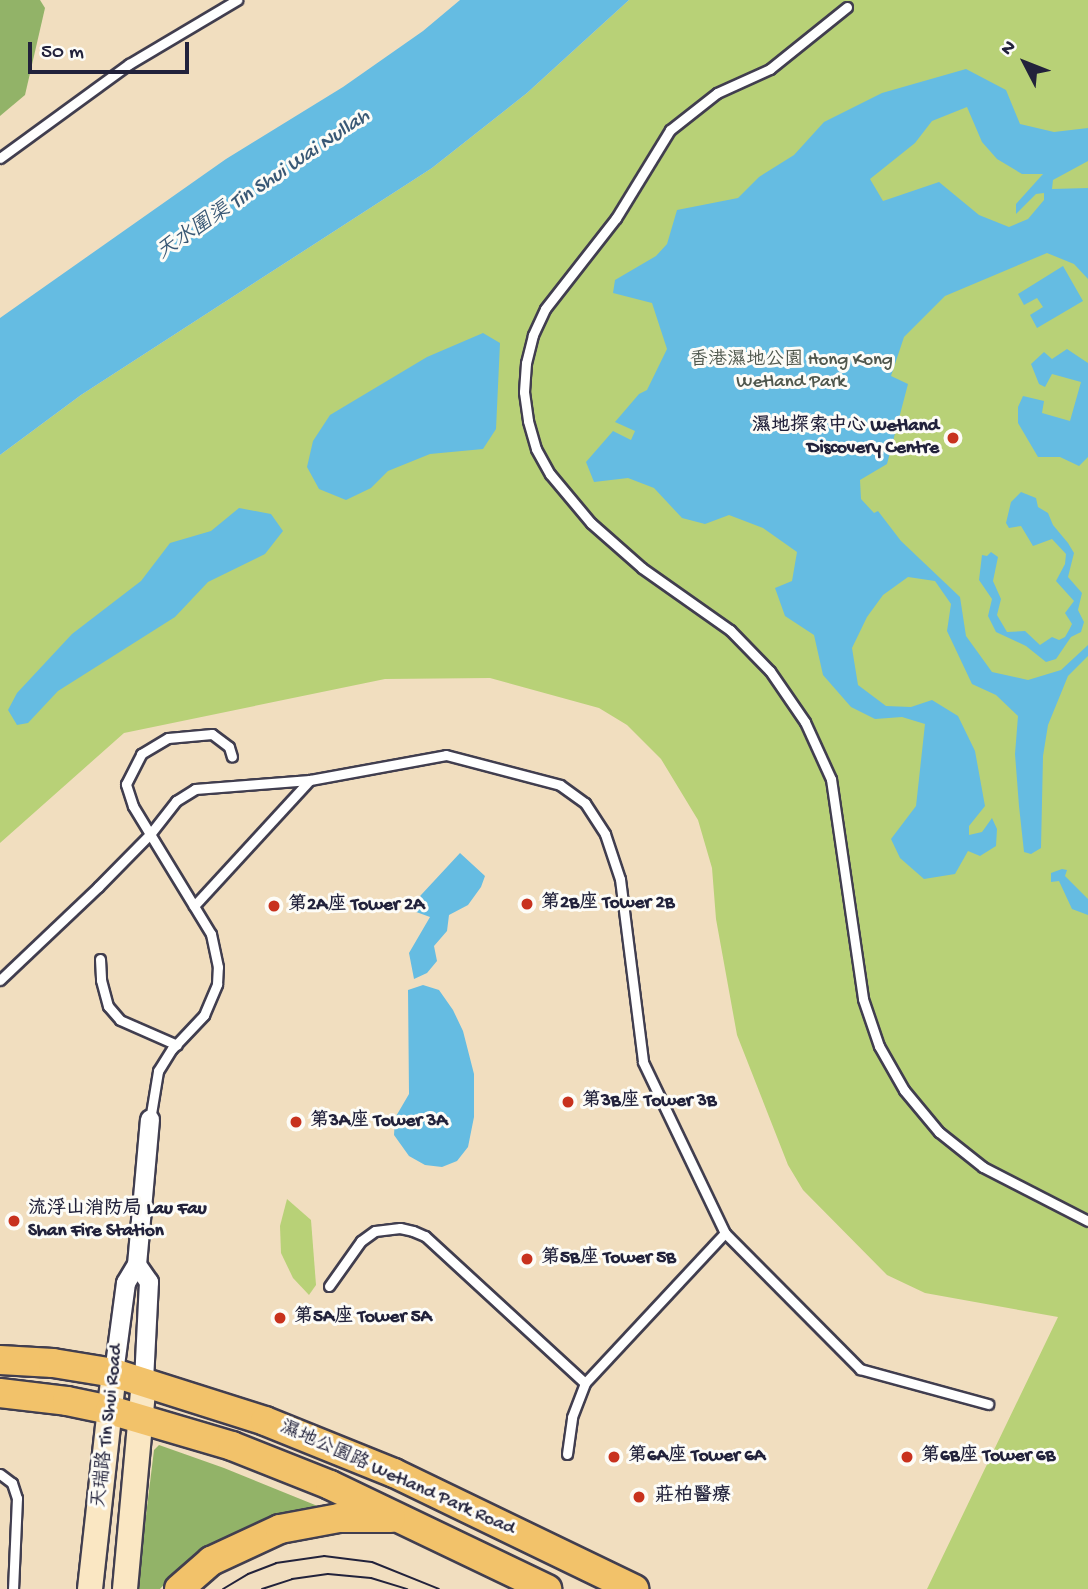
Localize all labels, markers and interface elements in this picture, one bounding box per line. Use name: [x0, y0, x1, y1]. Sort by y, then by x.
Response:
scale bar: [32, 28, 192, 72]
north arrow: [990, 28, 1060, 98]
text: N: [996, 36, 1022, 61]
text: 50 m: [41, 41, 84, 66]
water label: 天水圍渠 Tin Shui Wai Nullah: [153, 105, 375, 267]
park label: 香港濕地公園 Hong Kong Wetland Park: [689, 350, 893, 394]
place label: 濕地探索中心 Wetland Discovery Centre: [752, 416, 939, 460]
marker: 濕地探索中心 Wetland Discovery Centre: [945, 430, 961, 446]
place label: 第2B座 Tower 2B: [541, 893, 674, 915]
place label: 第2A座 Tower 2A: [288, 895, 424, 917]
marker: 第2B座 Tower 2B: [519, 896, 535, 912]
marker: 第2A座 Tower 2A: [266, 898, 282, 914]
place label: 第3B座 Tower 3B: [582, 1091, 717, 1113]
marker: 第3B座 Tower 3B: [560, 1094, 576, 1110]
place label: 第3A座 Tower 3A: [310, 1111, 448, 1133]
marker: 第3A座 Tower 3A: [288, 1114, 304, 1130]
place label: 流浮山消防局 Lau Fau Shan Fire Station: [28, 1199, 207, 1243]
marker: 流浮山消防局 Lau Fau Shan Fire Station: [6, 1213, 22, 1229]
place label: 第5B座 Tower 5B: [541, 1248, 676, 1270]
marker: 第5B座 Tower 5B: [519, 1251, 535, 1267]
place label: 第5A座 Tower 5A: [294, 1307, 432, 1329]
marker: 第5A座 Tower 5A: [272, 1310, 288, 1326]
street label: 天瑞路 Tin Shui Road: [89, 1343, 129, 1509]
street label: 濕地公園路 Wetland Park Road: [276, 1417, 518, 1541]
place label: 第6A座 Tower 6A: [628, 1446, 765, 1468]
place label: 第6B座 Tower 6B: [921, 1446, 1055, 1468]
marker: 第6A座 Tower 6A: [606, 1449, 622, 1465]
marker: 第6B座 Tower 6B: [899, 1449, 915, 1465]
place label: 莊柏醫療: [655, 1486, 731, 1508]
marker: 莊柏醫療: [629, 1487, 649, 1507]

